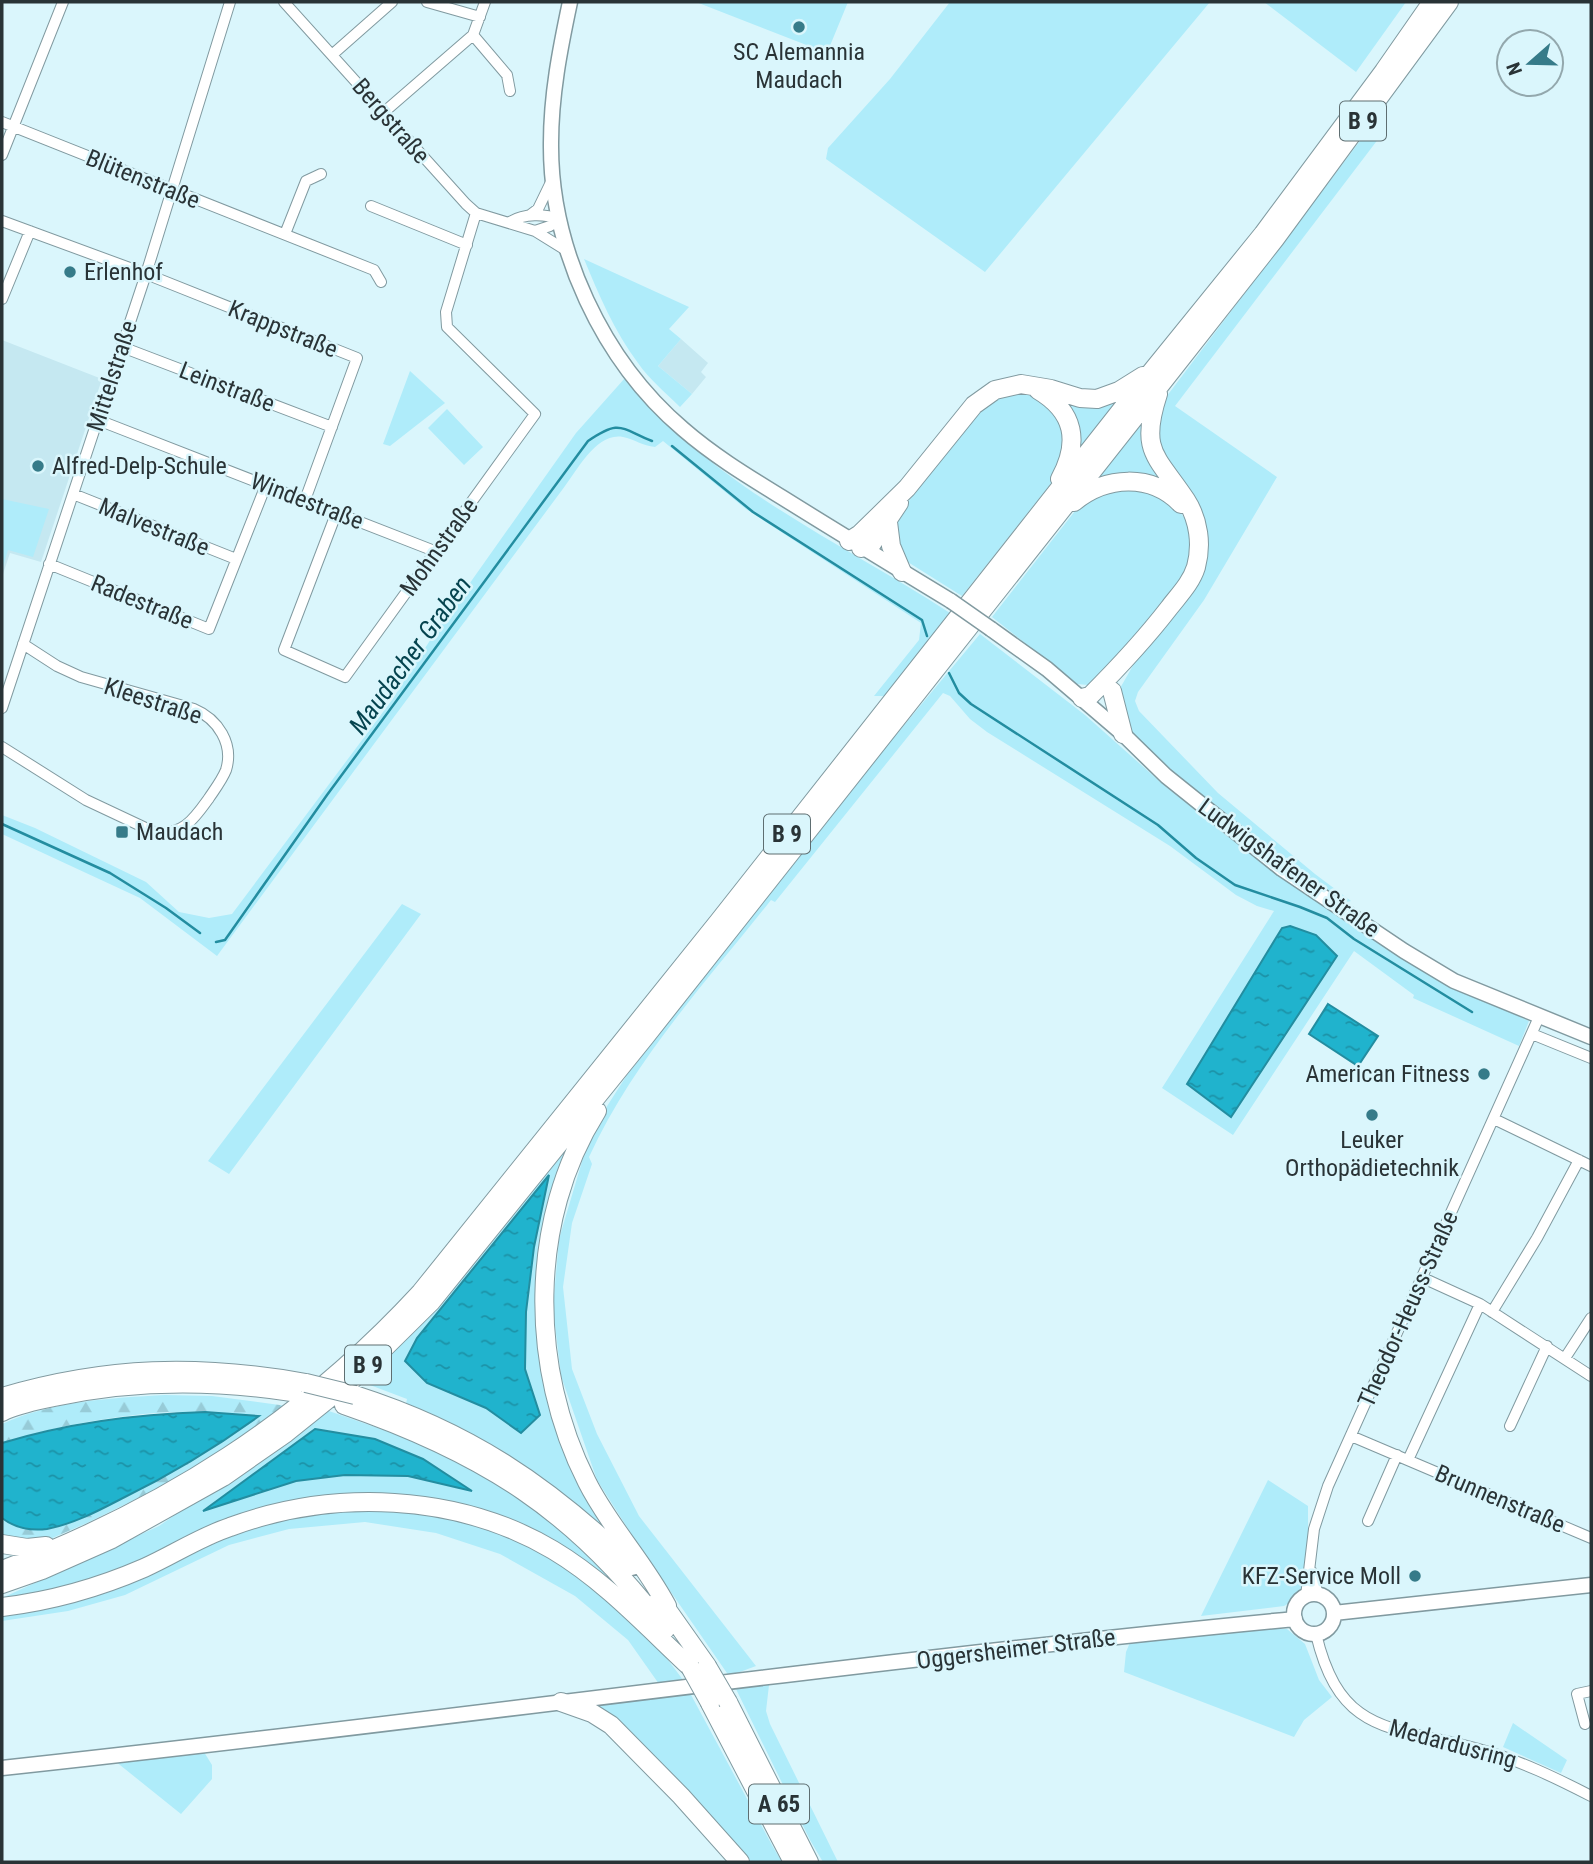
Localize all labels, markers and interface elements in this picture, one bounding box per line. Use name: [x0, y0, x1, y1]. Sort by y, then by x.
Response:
marker: SC Alemannia Maudach: [791, 19, 807, 35]
north arrow: [1495, 28, 1565, 98]
place label: SC Alemannia Maudach: [733, 38, 865, 94]
text: N: [1502, 59, 1527, 78]
street label: Bergstraße: [346, 73, 436, 169]
road number: B 9: [1340, 102, 1386, 140]
street label: Blütenstraße: [82, 143, 204, 215]
place label: Erlenhof: [84, 258, 163, 286]
marker: Erlenhof: [62, 264, 78, 280]
street label: Krappstraße: [224, 294, 342, 364]
street label: Mittelstraße: [81, 317, 143, 435]
street label: Leinstraße: [175, 356, 279, 418]
place label: Alfred-Delp-Schule: [52, 452, 227, 480]
marker: Alfred-Delp-Schule: [30, 458, 46, 474]
street label: Windestraße: [247, 467, 367, 535]
street label: Malvestraße: [95, 492, 213, 562]
street label: Mohnstraße: [394, 493, 484, 601]
street label: Radestraße: [87, 569, 197, 635]
water label: Maudacher Graben: [343, 570, 477, 740]
street label: Kleestraße: [101, 672, 205, 730]
street label: Ludwigshafener Straße: [1193, 793, 1385, 943]
road number: B 9: [764, 814, 810, 854]
place label: Maudach: [136, 818, 223, 846]
marker: Maudach: [114, 824, 130, 840]
place label: American Fitness: [1305, 1060, 1470, 1088]
marker: American Fitness: [1476, 1066, 1492, 1082]
marker: Leuker Orthopädietechnik: [1364, 1107, 1380, 1123]
place label: Leuker Orthopädietechnik: [1285, 1126, 1459, 1182]
street label: Theodor-Heuss-Straße: [1352, 1207, 1464, 1411]
road number: B 9: [345, 1346, 391, 1384]
street label: Brunnenstraße: [1431, 1459, 1569, 1539]
place label: KFZ-Service Moll: [1242, 1562, 1401, 1590]
marker: KFZ-Service Moll: [1407, 1568, 1423, 1584]
street label: Oggersheimer Straße: [915, 1623, 1117, 1675]
street label: Medardusring: [1386, 1714, 1520, 1774]
road number: A 65: [749, 1784, 809, 1824]

